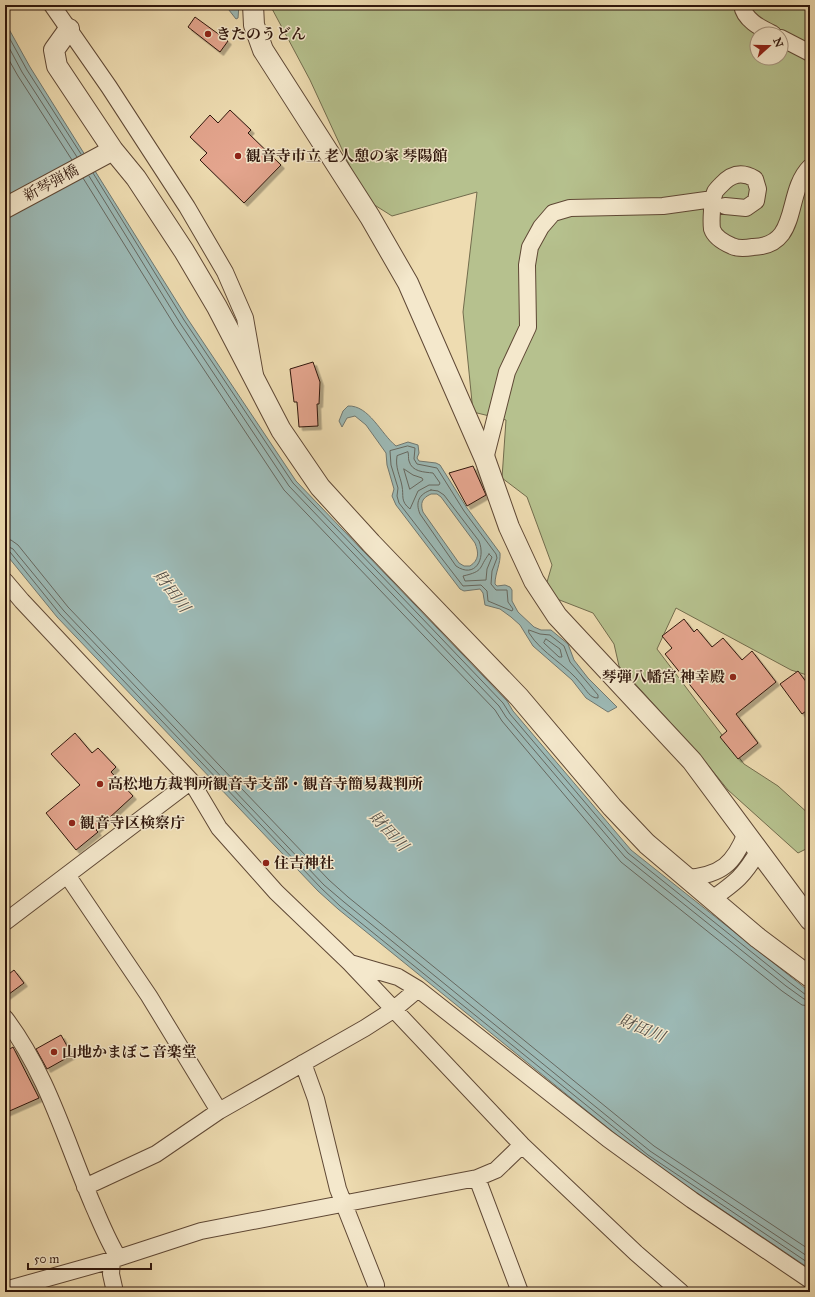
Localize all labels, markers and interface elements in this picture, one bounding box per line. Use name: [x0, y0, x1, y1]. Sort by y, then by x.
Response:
place label: きたのうどん: [216, 25, 306, 43]
north arrow: [749, 26, 789, 66]
marker: きたのうどん: [203, 29, 213, 39]
text: N: [770, 36, 786, 50]
place label: 観音寺市立 老人憩の家 琴陽館: [246, 147, 447, 165]
marker: 観音寺市立 老人憩の家 琴陽館: [233, 151, 243, 161]
street label: 新琴弾橋: [20, 161, 82, 205]
water label: 財田川: [150, 566, 195, 617]
place label: 琴弾八幡宮 神幸殿: [602, 668, 725, 686]
marker: 琴弾八幡宮 神幸殿: [728, 672, 738, 682]
place label: 高松地方裁判所観音寺支部・観音寺簡易裁判所: [108, 775, 423, 793]
marker: 高松地方裁判所観音寺支部・観音寺簡易裁判所: [95, 779, 105, 789]
water label: 財田川: [366, 807, 414, 856]
place label: 観音寺区検察庁: [80, 814, 185, 832]
marker: 観音寺区検察庁: [67, 818, 77, 828]
place label: 住吉神社: [274, 854, 334, 872]
marker: 住吉神社: [261, 858, 271, 868]
water label: 財田川: [616, 1010, 670, 1047]
place label: 山地かまぼこ音楽堂: [62, 1043, 197, 1061]
marker: 山地かまぼこ音楽堂: [49, 1047, 59, 1057]
scale bar: [28, 1245, 151, 1271]
text: 50 m: [34, 1252, 59, 1266]

